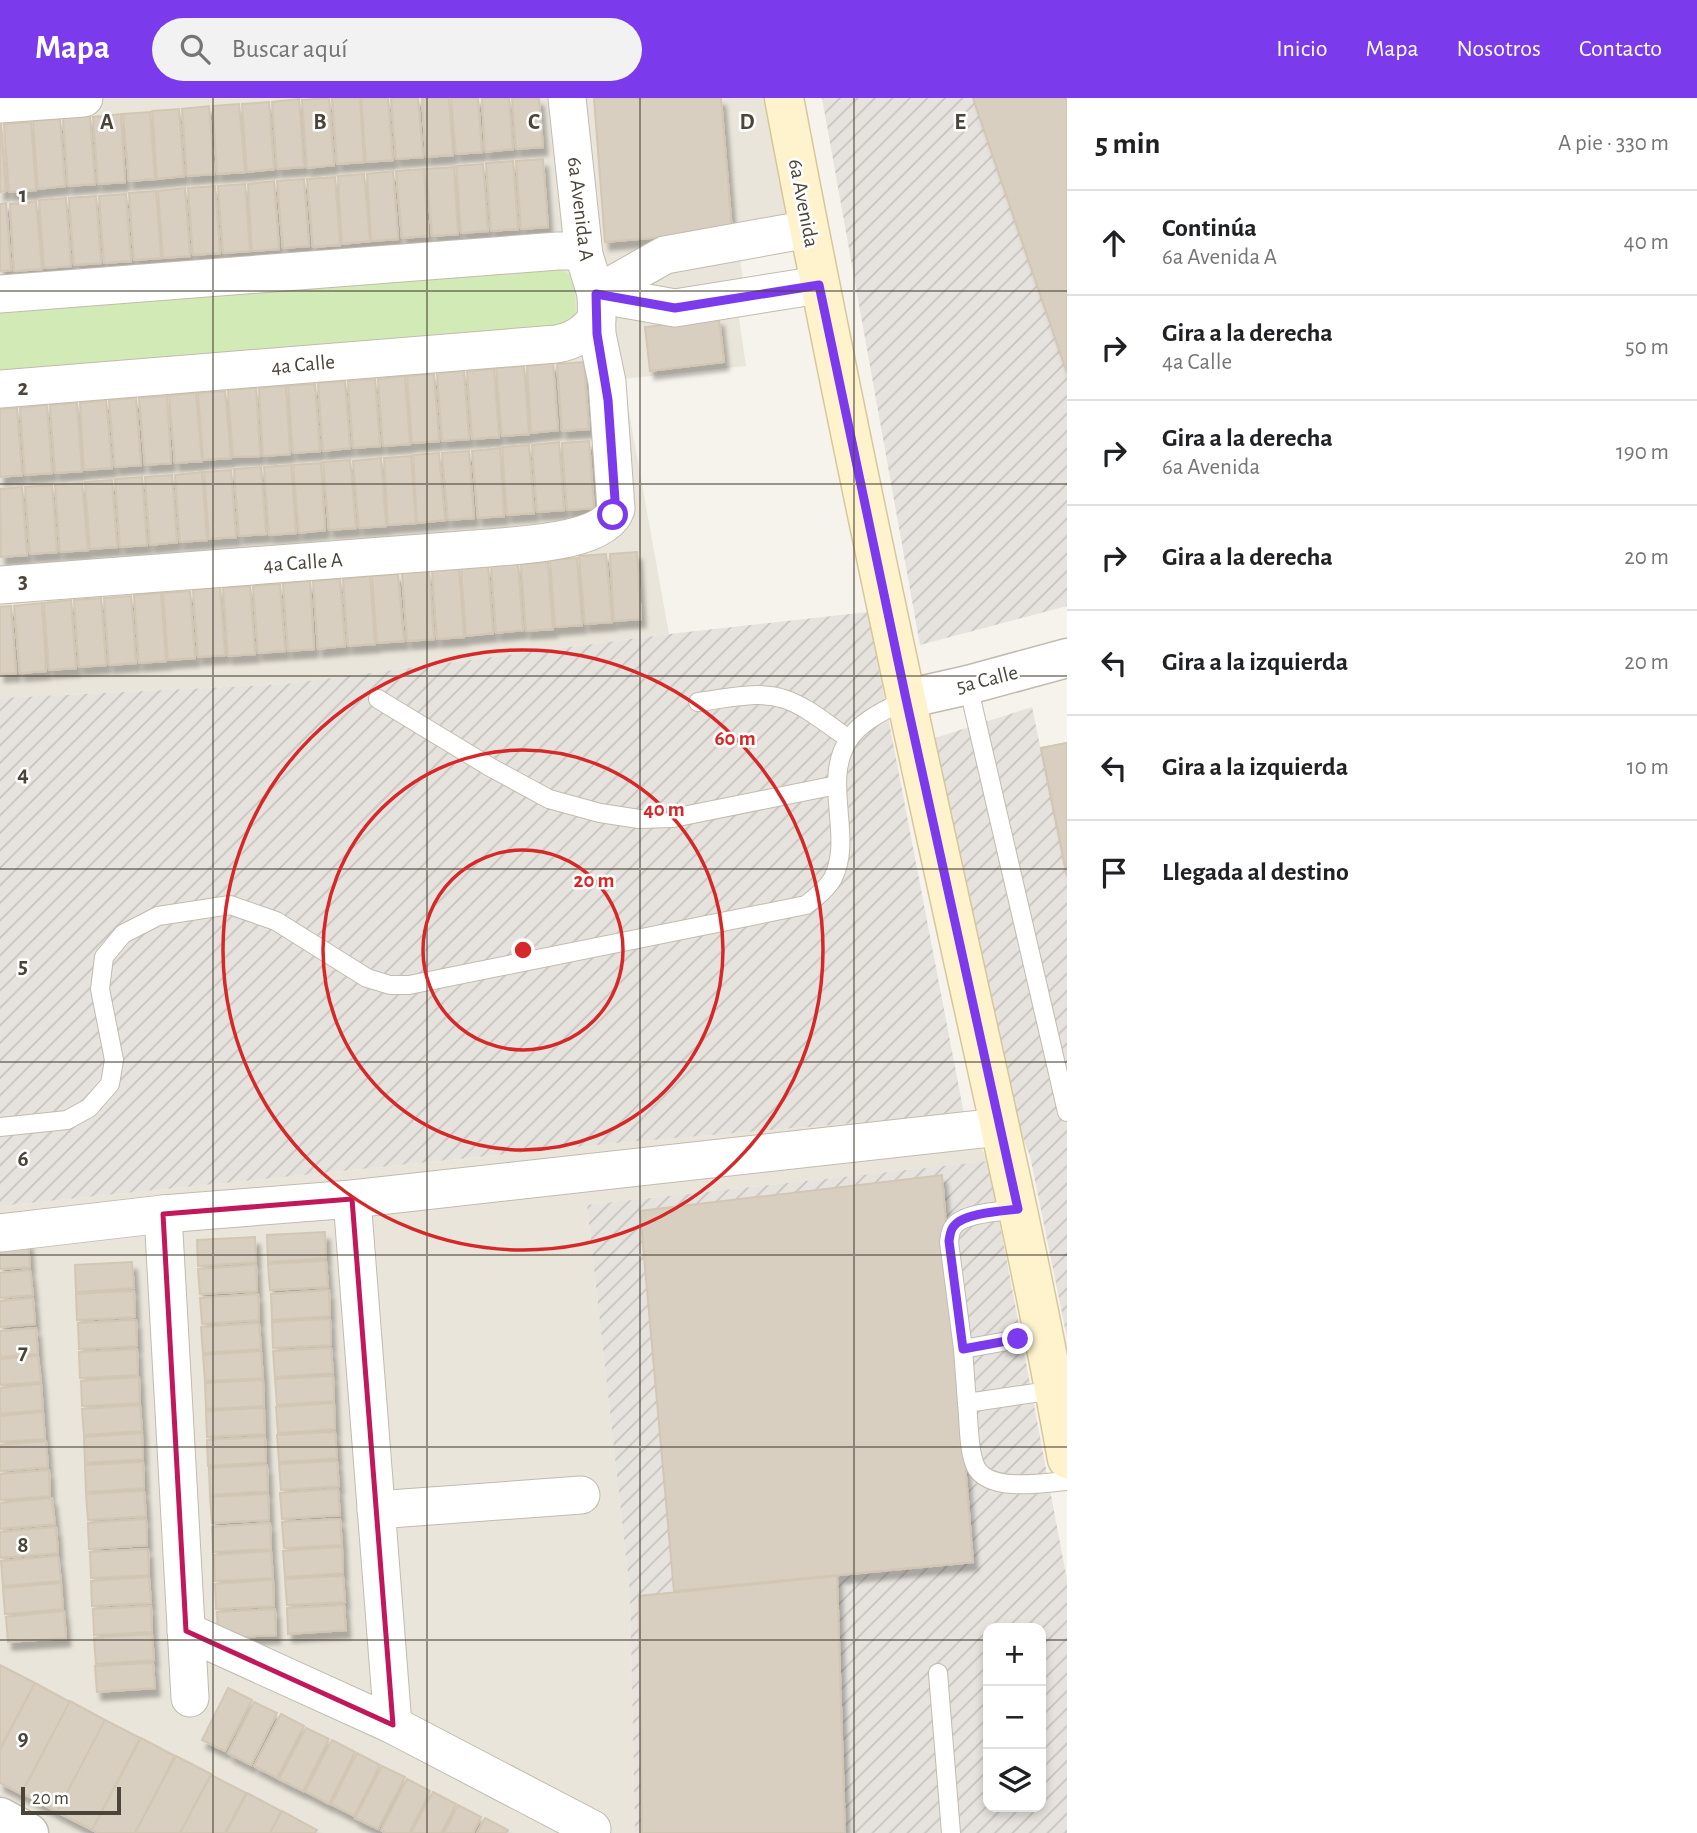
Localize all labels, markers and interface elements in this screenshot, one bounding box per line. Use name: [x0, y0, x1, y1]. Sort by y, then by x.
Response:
search box: [152, 18, 642, 81]
icon: search: [176, 30, 214, 68]
text: Mapa: [35, 32, 110, 65]
text: Buscar aquí: [232, 36, 348, 62]
text: Inicio: [1276, 37, 1327, 61]
text: Mapa: [1365, 37, 1419, 61]
text: Nosotros: [1457, 37, 1541, 61]
text: Contacto: [1579, 37, 1662, 61]
text: A: [100, 111, 114, 134]
text: B: [313, 111, 327, 134]
text: C: [528, 111, 540, 134]
text: D: [739, 111, 755, 134]
text: E: [954, 111, 966, 134]
text: 5 min: [1095, 129, 1160, 159]
text: A pie · 330 m: [1558, 132, 1669, 155]
street label: 6a Avenida A: [564, 156, 597, 263]
street label: 6a Avenida: [785, 157, 822, 249]
text: 1: [19, 184, 27, 207]
text: Continúa: [1162, 215, 1257, 241]
icon: ahead: [1095, 224, 1133, 262]
text: 40 m: [1624, 231, 1669, 254]
text: 6a Avenida A: [1162, 246, 1277, 269]
text: Gira a la derecha: [1162, 320, 1333, 346]
icon: right: [1095, 329, 1133, 367]
text: 50 m: [1625, 336, 1669, 359]
street label: 4a Calle: [270, 351, 336, 378]
text: 4a Calle: [1162, 351, 1232, 374]
text: 2: [18, 377, 29, 400]
text: Gira a la derecha: [1162, 425, 1333, 451]
icon: right: [1095, 434, 1133, 472]
text: 190 m: [1616, 441, 1669, 464]
text: 6a Avenida: [1162, 456, 1260, 479]
route start: [597, 499, 628, 530]
icon: right: [1095, 539, 1133, 577]
text: Gira a la derecha: [1162, 544, 1333, 570]
text: 20 m: [1624, 546, 1669, 569]
street label: 4a Calle A: [263, 549, 343, 576]
text: 3: [18, 570, 28, 593]
icon: left: [1095, 644, 1133, 682]
text: Gira a la izquierda: [1162, 649, 1348, 675]
text: 20 m: [1624, 651, 1669, 674]
street label: 5a Calle: [954, 662, 1020, 697]
text: 60 m: [714, 728, 756, 749]
icon: left: [1095, 749, 1133, 787]
text: Gira a la izquierda: [1162, 754, 1348, 780]
text: 10 m: [1627, 756, 1669, 779]
text: 4: [17, 763, 29, 786]
text: 40 m: [643, 799, 685, 820]
icon: arrive: [1095, 854, 1133, 892]
text: Llegada al destino: [1162, 859, 1349, 885]
text: 20 m: [574, 870, 614, 891]
centre of rings: [511, 938, 535, 962]
text: 5: [18, 955, 28, 978]
text: 6: [17, 1148, 29, 1171]
route end: [1002, 1323, 1033, 1354]
text: 7: [18, 1341, 28, 1364]
text: 8: [17, 1534, 29, 1557]
map controls: [983, 1623, 1046, 1812]
button: +: [983, 1623, 1046, 1686]
button: −: [983, 1686, 1046, 1749]
text: 9: [17, 1727, 29, 1750]
button: layers: [983, 1749, 1046, 1812]
scale bar: [21, 1784, 121, 1816]
text: 20 m: [32, 1789, 69, 1808]

